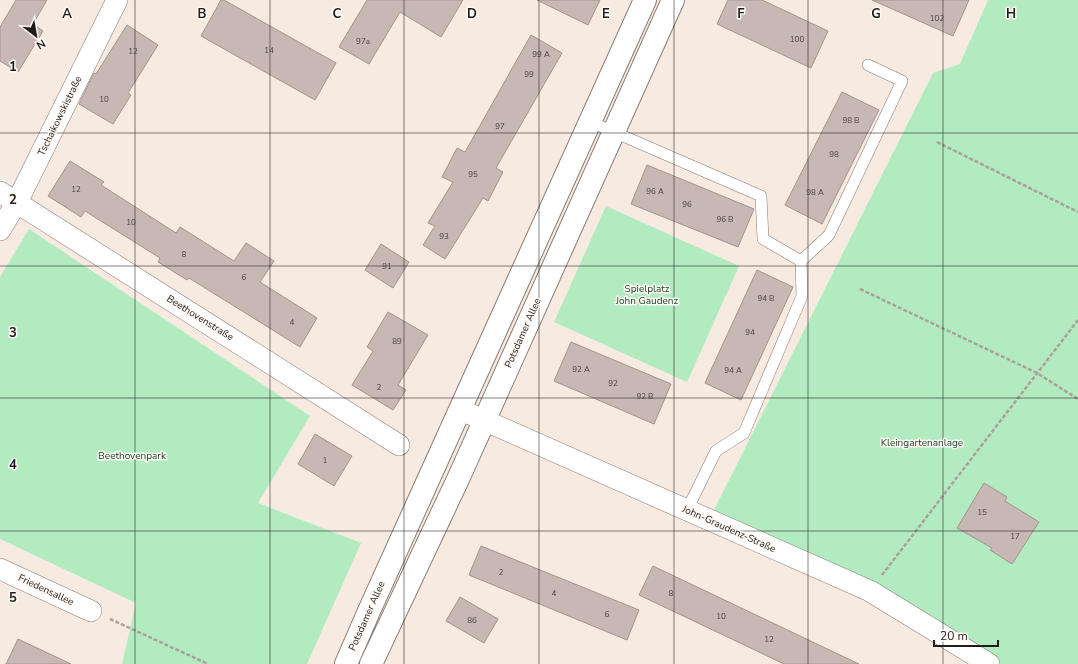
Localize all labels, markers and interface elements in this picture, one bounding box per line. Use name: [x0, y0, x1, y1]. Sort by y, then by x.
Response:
text: A: [62, 5, 72, 23]
text: B: [198, 5, 207, 23]
text: C: [333, 5, 342, 23]
text: D: [467, 5, 477, 23]
text: E: [602, 5, 610, 23]
text: F: [737, 5, 745, 23]
text: G: [871, 5, 881, 23]
text: H: [1006, 5, 1016, 23]
house number: 102: [930, 13, 944, 24]
north arrow: [16, 16, 56, 56]
house number: 100: [790, 34, 804, 45]
text: N: [34, 36, 48, 53]
house number: 97a: [356, 36, 370, 47]
house number: 14: [264, 45, 274, 56]
house number: 12: [128, 46, 138, 57]
house number: 99 A: [532, 49, 550, 60]
text: 1: [9, 58, 17, 76]
house number: 99: [524, 69, 534, 80]
street label: Tschaikowskistraße: [35, 74, 85, 158]
house number: 10: [99, 94, 109, 105]
house number: 98 B: [842, 115, 860, 126]
house number: 97: [495, 121, 505, 132]
house number: 98: [829, 149, 839, 160]
house number: 95: [468, 169, 478, 180]
house number: 12: [71, 184, 81, 195]
house number: 96 A: [646, 186, 664, 197]
house number: 98 A: [806, 187, 824, 198]
text: 2: [9, 191, 17, 209]
house number: 96: [682, 199, 692, 210]
house number: 96 B: [716, 214, 734, 225]
house number: 10: [126, 217, 136, 228]
house number: 93: [439, 231, 449, 242]
house number: 8: [182, 249, 187, 260]
house number: 91: [382, 261, 392, 272]
house number: 6: [242, 272, 247, 283]
park label: Spielplatz John Gaudenz: [615, 282, 679, 308]
street label: Beethovenstraße: [164, 292, 236, 344]
house number: 94 B: [757, 293, 775, 304]
street label: Potsdamer Allee: [501, 296, 545, 370]
house number: 4: [290, 317, 295, 328]
text: 3: [9, 324, 17, 342]
house number: 94: [745, 327, 755, 338]
house number: 89: [392, 336, 402, 347]
house number: 92 A: [572, 364, 590, 375]
house number: 94 A: [724, 365, 742, 376]
house number: 92: [608, 378, 618, 389]
house number: 2: [377, 382, 382, 393]
house number: 92 B: [636, 391, 654, 402]
park label: Kleingartenanlage: [881, 436, 963, 450]
park label: Beethovenpark: [98, 449, 167, 463]
house number: 1: [323, 455, 328, 466]
text: 4: [9, 456, 17, 474]
street label: John-Graudenz-Straße: [679, 502, 778, 556]
house number: 15: [977, 507, 987, 518]
house number: 17: [1010, 531, 1020, 542]
house number: 2: [499, 567, 504, 578]
street label: Friedensallee: [16, 571, 76, 609]
street label: Potsdamer Allee: [345, 579, 389, 653]
house number: 4: [552, 588, 557, 599]
house number: 8: [669, 588, 674, 599]
text: 5: [9, 589, 17, 607]
house number: 6: [605, 609, 610, 620]
house number: 10: [716, 611, 726, 622]
house number: 86: [467, 615, 477, 626]
scale bar: [934, 622, 998, 648]
text: 20 m: [940, 628, 968, 644]
house number: 12: [764, 634, 774, 645]

